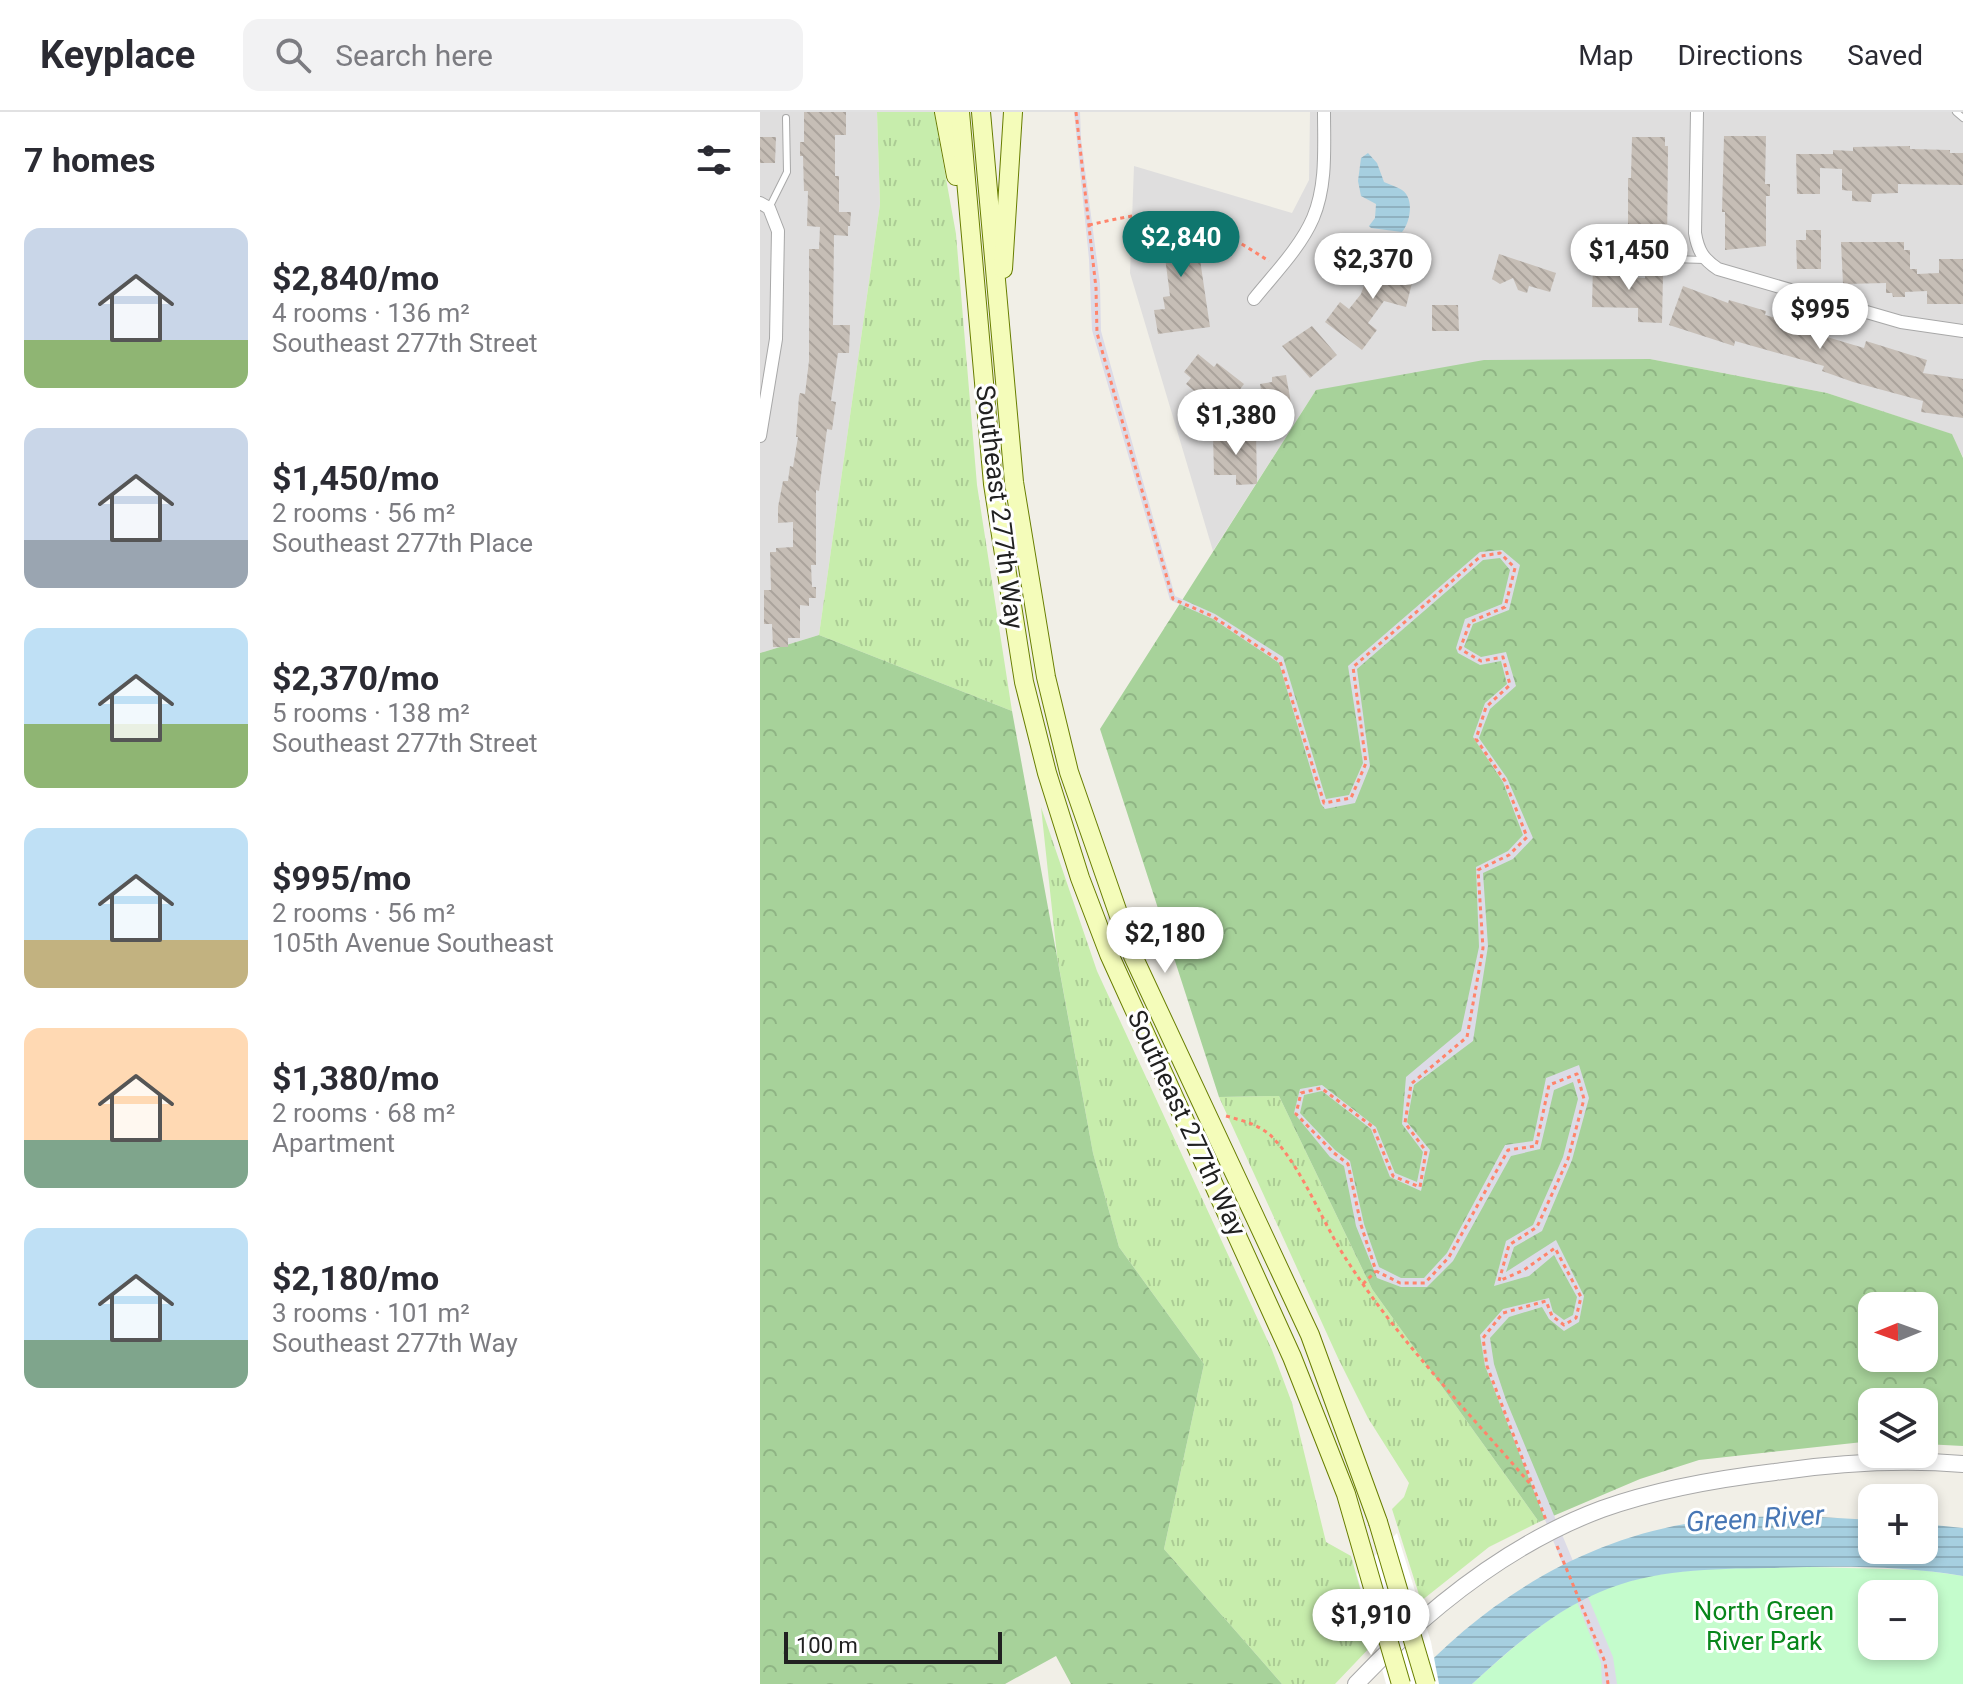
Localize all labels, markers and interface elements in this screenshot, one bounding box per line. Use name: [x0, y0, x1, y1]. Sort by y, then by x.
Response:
search box: [243, 19, 803, 91]
text: Keyplace: [40, 33, 195, 77]
icon: search: [271, 33, 315, 77]
text: Search here: [335, 38, 493, 73]
text: Map: [1578, 39, 1634, 72]
text: Directions: [1678, 39, 1803, 72]
text: Saved: [1847, 39, 1923, 72]
icon: filters: [692, 138, 736, 182]
text: 7 homes: [24, 140, 155, 180]
pin: $2,840: [1116, 211, 1246, 279]
text: $2,840: [1141, 222, 1221, 252]
pin: $1,450: [1564, 224, 1694, 292]
pin: $2,370: [1308, 233, 1438, 301]
text: $1,450: [1589, 235, 1669, 265]
text: $2,370: [1333, 244, 1413, 274]
text: $2,840/mo: [272, 258, 439, 298]
icon: home: [88, 260, 184, 356]
pin: $995: [1773, 283, 1867, 351]
text: $995: [1790, 294, 1850, 324]
text: 4 rooms · 136 m²: [272, 298, 470, 328]
text: Southeast 277th Street: [272, 328, 537, 358]
street label: Southeast 277th Way: [970, 383, 1030, 631]
pin: $1,380: [1171, 389, 1301, 457]
text: $1,380: [1196, 400, 1276, 430]
text: $1,450/mo: [272, 458, 439, 498]
icon: home: [88, 460, 184, 556]
text: 2 rooms · 56 m²: [272, 498, 455, 528]
text: Southeast 277th Place: [272, 528, 533, 558]
text: $2,370/mo: [272, 658, 439, 698]
icon: home: [88, 660, 184, 756]
text: 5 rooms · 138 m²: [272, 698, 470, 728]
text: Southeast 277th Street: [272, 728, 537, 758]
text: $995/mo: [272, 858, 411, 898]
icon: home: [88, 860, 184, 956]
text: 2 rooms · 56 m²: [272, 898, 455, 928]
pin: $2,180: [1100, 907, 1230, 975]
text: $2,180: [1125, 918, 1205, 948]
text: 105th Avenue Southeast: [272, 928, 554, 958]
street label: Southeast 277th Way: [1121, 1005, 1253, 1241]
text: $1,380/mo: [272, 1058, 439, 1098]
icon: home: [88, 1060, 184, 1156]
text: 2 rooms · 68 m²: [272, 1098, 455, 1128]
text: Apartment: [272, 1128, 395, 1158]
text: $2,180/mo: [272, 1258, 439, 1298]
icon: home: [88, 1260, 184, 1356]
north arrow: [1858, 1292, 1938, 1372]
map controls: [1858, 1292, 1938, 1660]
text: 3 rooms · 101 m²: [272, 1298, 470, 1328]
text: Southeast 277th Way: [272, 1328, 518, 1358]
button: layers: [1858, 1388, 1938, 1468]
button: +: [1858, 1484, 1938, 1564]
water label: Green River: [1685, 1498, 1826, 1539]
button: −: [1858, 1580, 1938, 1660]
pin: $1,910: [1306, 1589, 1436, 1657]
park label: North Green River Park: [1694, 1596, 1834, 1656]
text: $1,910: [1331, 1600, 1411, 1630]
scale bar: [784, 1628, 1002, 1664]
text: 100 m: [796, 1633, 858, 1658]

